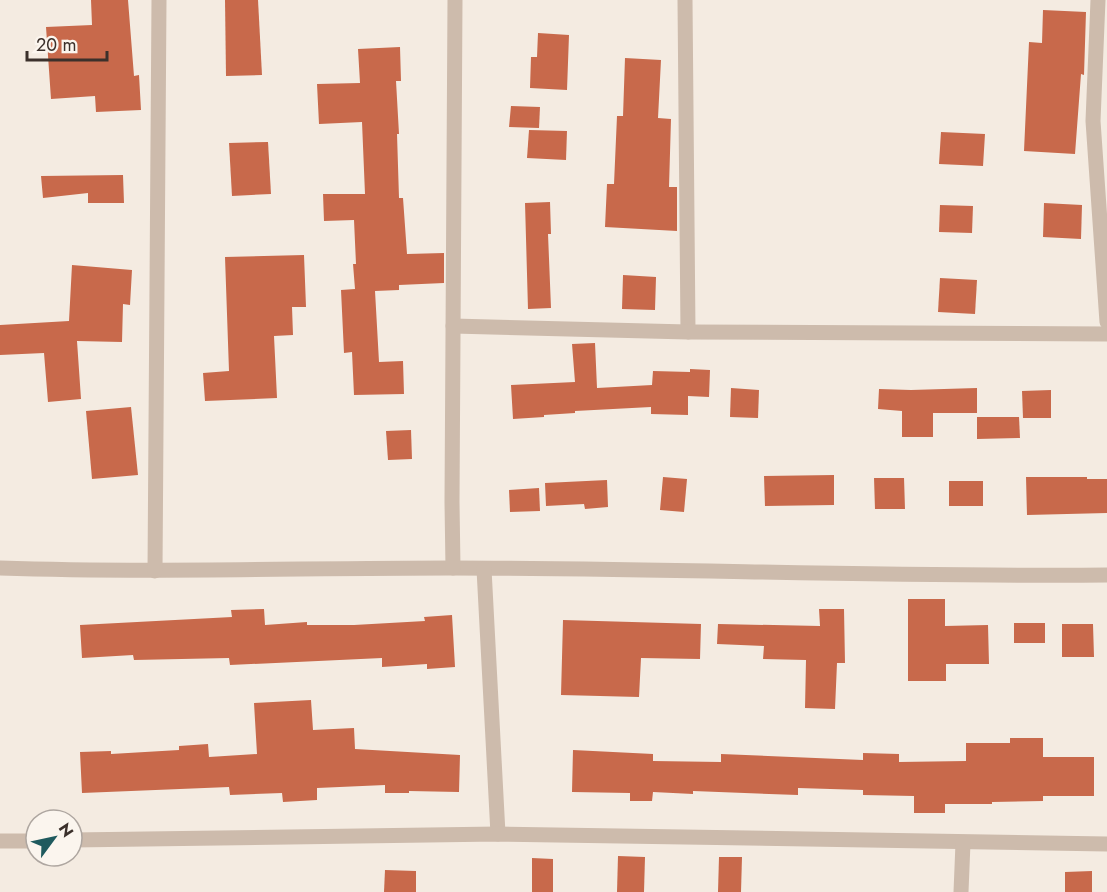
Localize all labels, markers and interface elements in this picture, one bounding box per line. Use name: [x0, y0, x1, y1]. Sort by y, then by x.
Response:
scale bar: [27, 24, 106, 62]
text: 20 m: [36, 32, 76, 58]
north arrow: [24, 808, 84, 868]
text: N: [53, 819, 79, 842]

